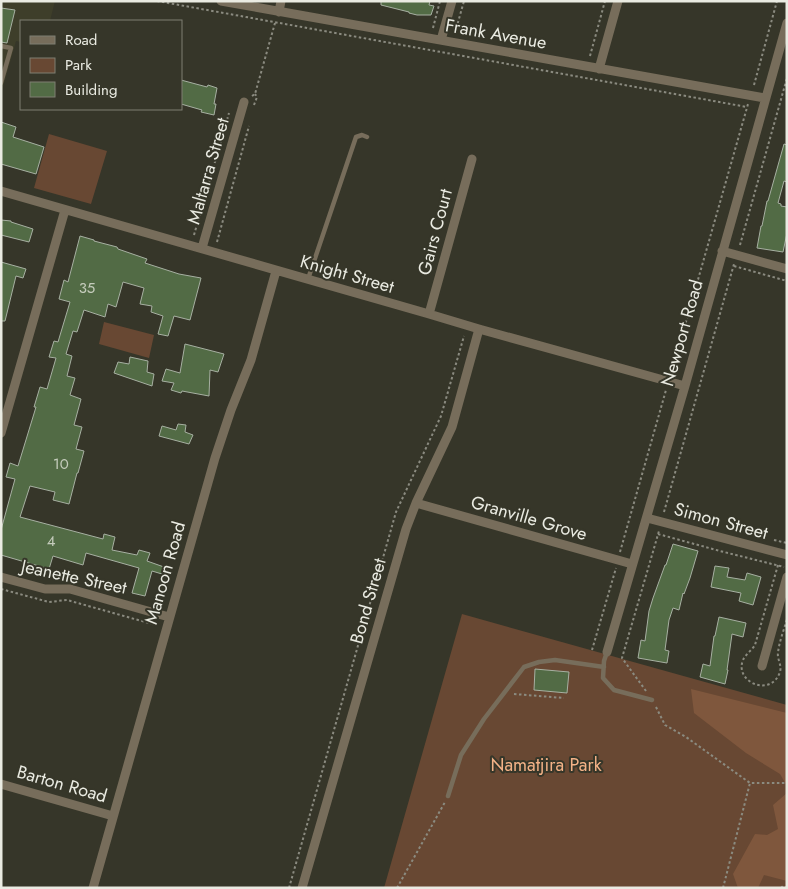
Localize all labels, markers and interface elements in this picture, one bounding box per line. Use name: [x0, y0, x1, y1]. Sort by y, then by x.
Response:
street label: Frank Avenue: [443, 12, 549, 56]
legend: [20, 20, 182, 110]
text: Road: [65, 29, 97, 51]
text: Park: [65, 54, 92, 76]
text: Building: [65, 79, 117, 101]
street label: Maltarra Street: [180, 114, 236, 227]
street label: Gairs Court: [411, 185, 459, 278]
street label: Knight Street: [297, 248, 398, 300]
house number: 35: [79, 277, 95, 299]
street label: Newport Road: [654, 277, 710, 389]
house number: 10: [53, 453, 69, 475]
street label: Granville Grove: [468, 489, 590, 547]
street label: Simon Street: [671, 496, 771, 546]
street label: Manoon Road: [138, 518, 192, 628]
house number: 4: [47, 530, 56, 552]
street label: Jeanette Street: [17, 553, 130, 601]
street label: Bond Street: [343, 555, 393, 647]
park label: Namatjira Park: [490, 752, 602, 778]
street label: Barton Road: [14, 759, 110, 809]

